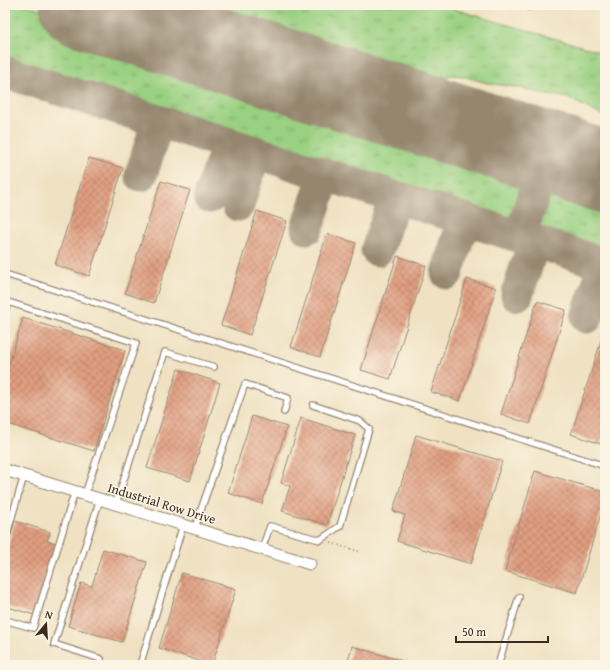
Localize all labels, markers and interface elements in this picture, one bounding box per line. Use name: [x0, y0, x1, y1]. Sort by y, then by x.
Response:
street label: Industrial Row Drive: [106, 478, 218, 529]
north arrow: [26, 604, 66, 644]
text: N: [43, 606, 56, 623]
scale bar: [456, 618, 548, 644]
text: 50 m: [462, 623, 486, 640]

